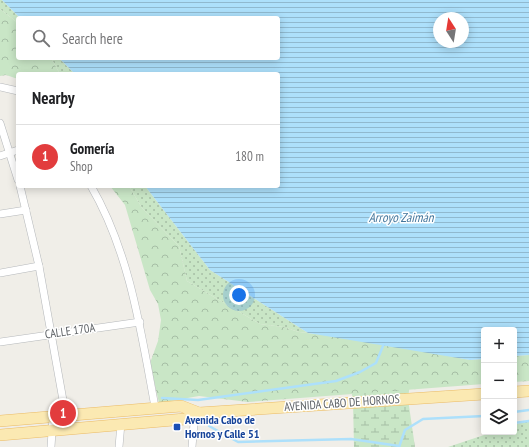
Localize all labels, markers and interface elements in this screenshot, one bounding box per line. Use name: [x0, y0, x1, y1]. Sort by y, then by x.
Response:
north arrow: [433, 12, 469, 48]
search box: [16, 16, 280, 60]
icon: search: [30, 27, 52, 49]
text: Search here: [62, 29, 123, 48]
text: Nearby: [32, 87, 75, 109]
text: Gomería: [70, 139, 115, 158]
text: 1: [42, 148, 48, 165]
text: 180 m: [235, 148, 264, 165]
text: Shop: [70, 158, 93, 175]
water label: Arroyo Zaimán: [369, 209, 435, 226]
your location: [229, 285, 249, 305]
street label: CALLE 170A: [44, 320, 96, 341]
map controls: [481, 327, 517, 435]
button: +: [481, 327, 517, 363]
button: −: [481, 363, 517, 399]
street label: AVENIDA CABO DE HORNOS: [284, 391, 400, 414]
pin: 1: [50, 398, 76, 428]
button: layers: [481, 399, 517, 435]
place label: Avenida Cabo de Hornos y Calle 51: [184, 412, 260, 441]
marker: Avenida Cabo de Hornos y Calle 51: [172, 422, 182, 432]

